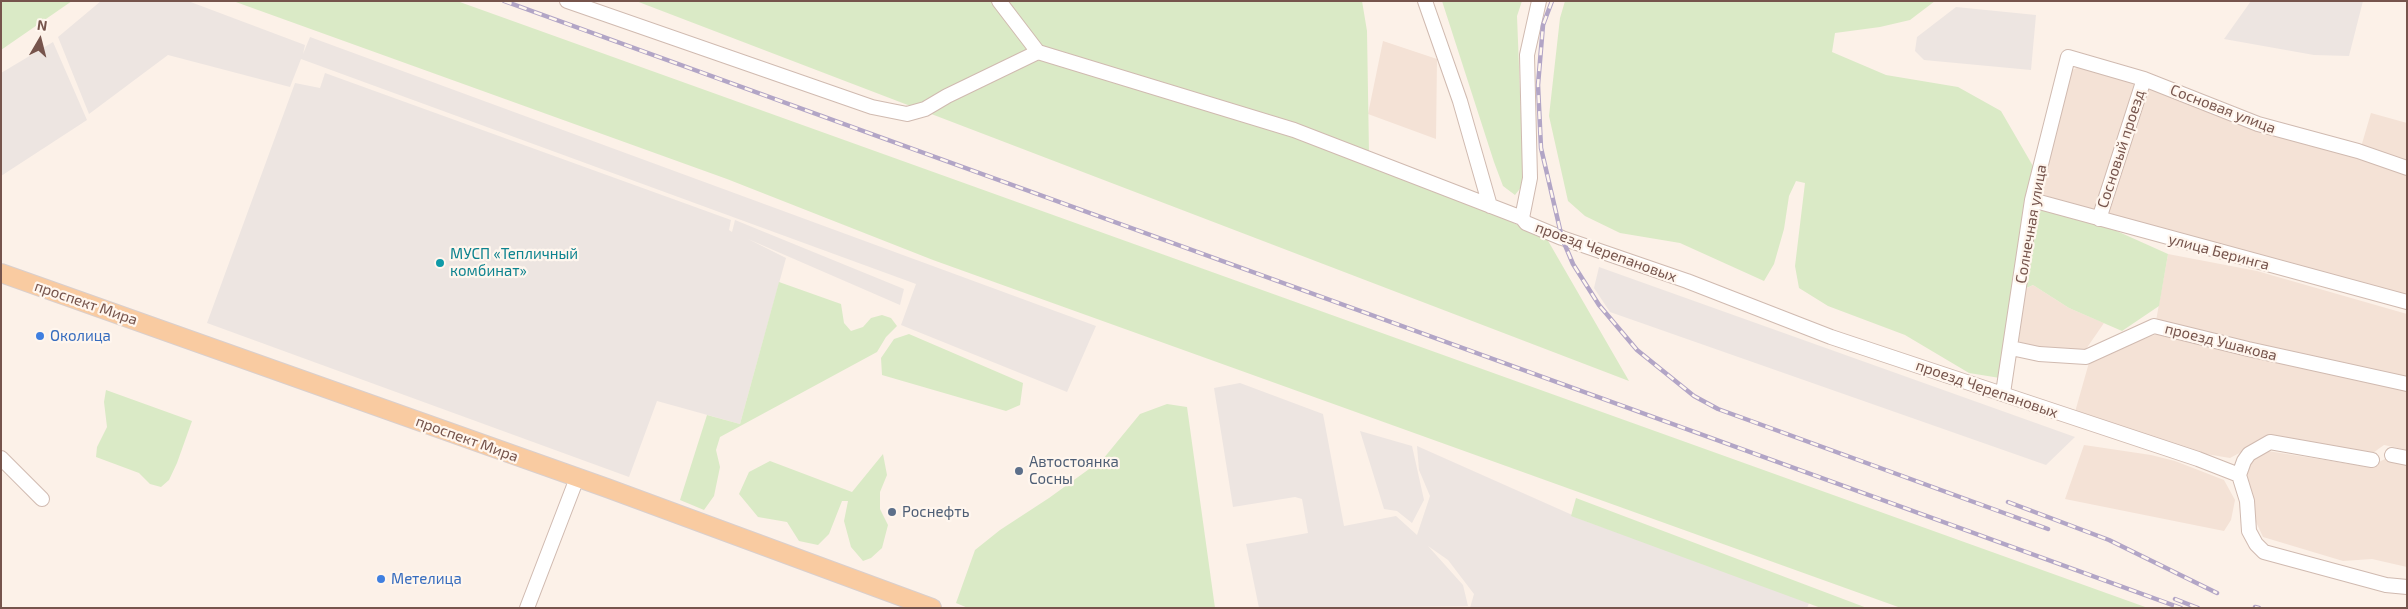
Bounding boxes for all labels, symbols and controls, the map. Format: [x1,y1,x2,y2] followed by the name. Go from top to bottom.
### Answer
[15,15,65,65] north arrow
[36,16,48,34] text: N
[2168,81,2278,137] street label: Сосновая улица
[2093,88,2149,210] street label: Сосновый проезд
[2012,163,2050,285] street label: Солнечная улица
[1533,218,1679,286] street label: проезд Черепановых
[2167,230,2271,274] street label: улица Беринга
[450,245,578,280] place label: МУСП «Тепличный комбинат»
[434,257,446,269] marker: МУСП «Тепличный комбинат»
[32,277,140,329] street label: проспект Мира
[2163,319,2279,365] street label: проезд Ушакова
[50,327,111,345] place label: Околица
[34,330,46,342] marker: Околица
[1914,356,2060,422] street label: проезд Черепановых
[413,412,521,466] street label: проспект Мира
[1029,453,1119,488] place label: Автостоянка Сосны
[1013,465,1025,477] marker: Автостоянка Сосны
[902,503,969,521] place label: Роснефть
[886,506,898,518] marker: Роснефть
[391,570,462,588] place label: Метелица
[375,573,387,585] marker: Метелица

